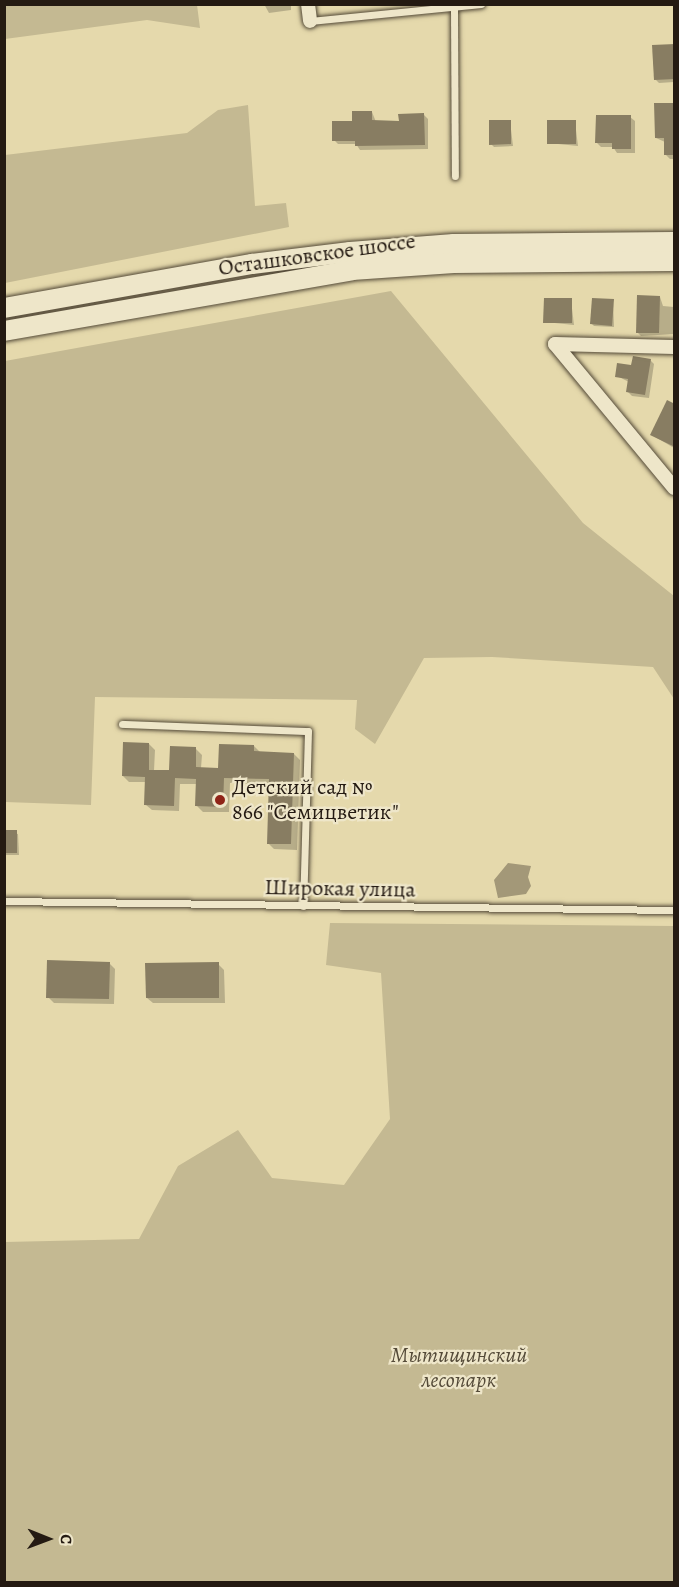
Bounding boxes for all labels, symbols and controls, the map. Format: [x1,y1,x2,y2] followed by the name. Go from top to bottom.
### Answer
[217,228,417,282] street label: Осташковское шоссе
[232,774,399,825] place label: Детский сад № 866 "Семицветик"
[213,793,227,807] marker: Детский сад № 866 "Семицветик"
[264,874,416,904] street label: Широкая улица
[391,1342,527,1394] park label: Мытищинский лесопарк
[18,1509,78,1569] north arrow
[55,1534,77,1544] text: С

